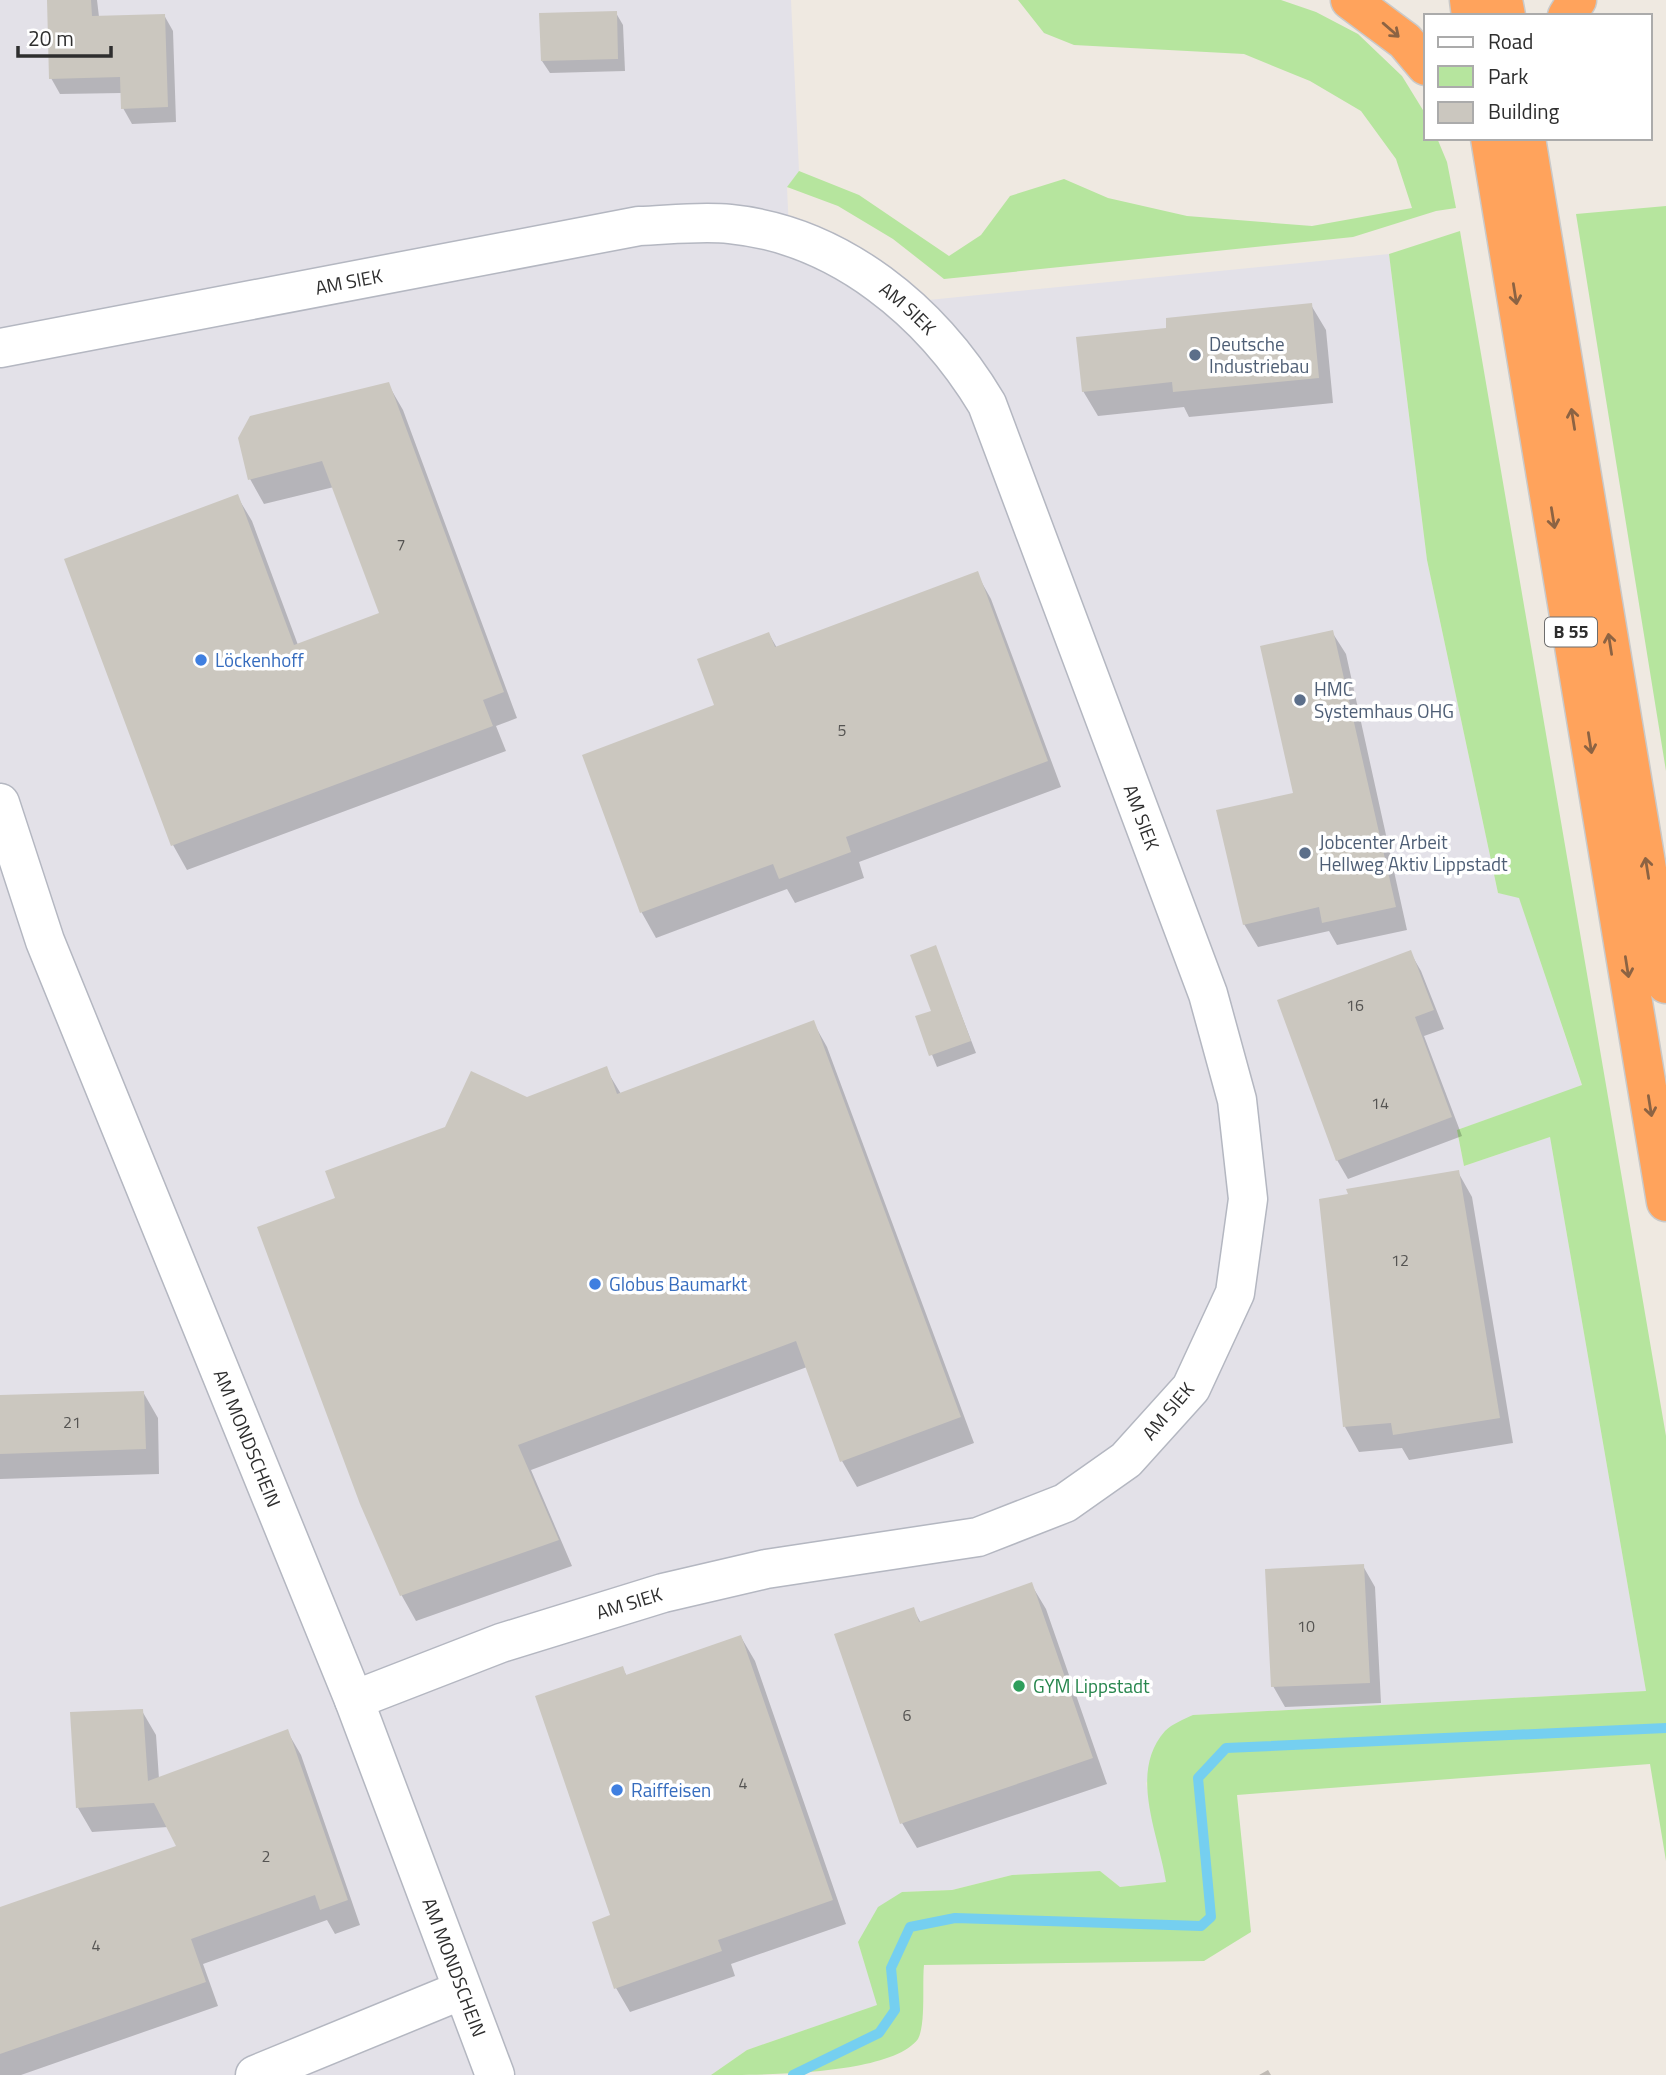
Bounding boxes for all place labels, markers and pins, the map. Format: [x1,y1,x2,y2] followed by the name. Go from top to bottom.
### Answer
[1209,329,1309,380] place label: Deutsche Industriebau
[1187,347,1203,363] marker: Deutsche Industriebau
[215,645,304,674] place label: Löckenhoff
[193,652,209,668] marker: Löckenhoff
[1314,674,1454,725] place label: HMC Systemhaus OHG
[1292,692,1308,708] marker: HMC Systemhaus OHG
[1319,827,1508,878] place label: Jobcenter Arbeit Hellweg Aktiv Lippstadt
[1297,845,1313,861] marker: Jobcenter Arbeit Hellweg Aktiv Lippstadt
[609,1269,748,1298] place label: Globus Baumarkt
[587,1276,603,1292] marker: Globus Baumarkt
[1033,1671,1150,1700] place label: GYM Lippstadt
[1011,1678,1027,1694] marker: GYM Lippstadt
[631,1775,711,1804] place label: Raiffeisen
[609,1782,625,1798] marker: Raiffeisen

